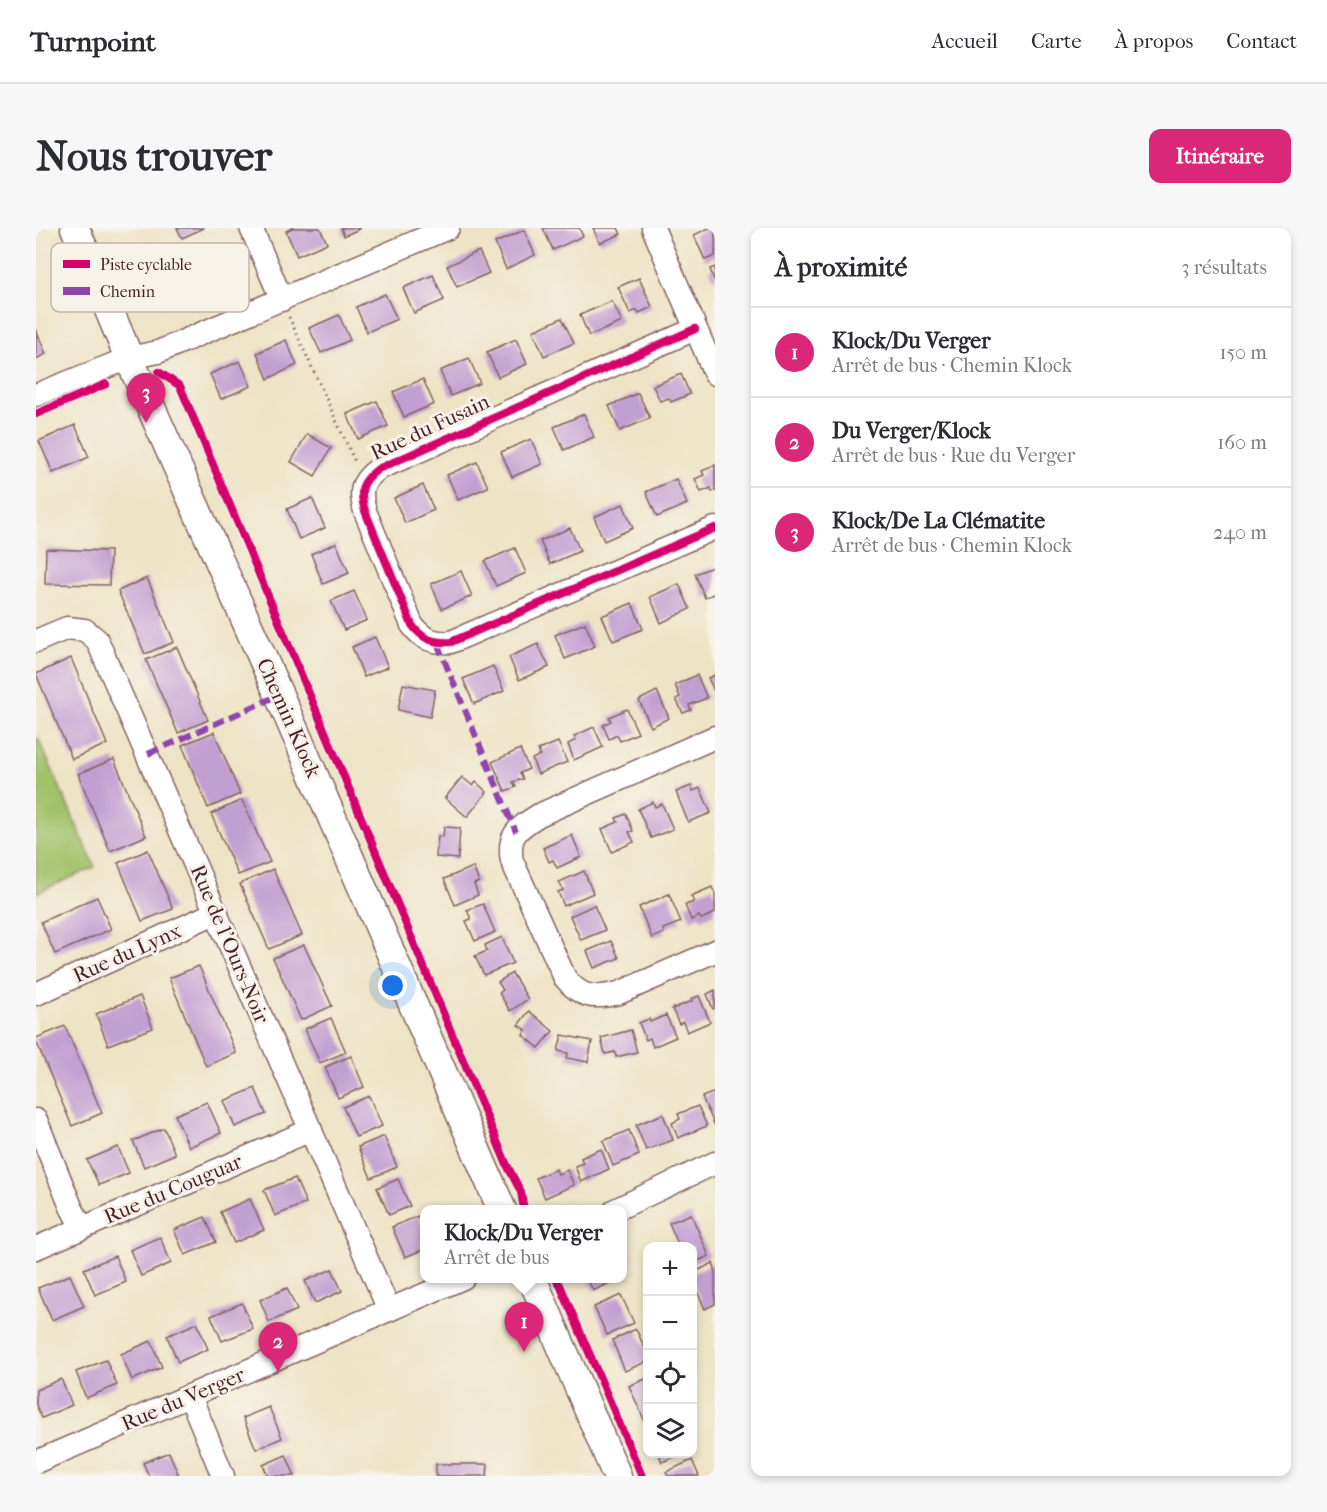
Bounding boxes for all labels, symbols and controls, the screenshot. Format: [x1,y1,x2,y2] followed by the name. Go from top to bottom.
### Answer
[30,25,156,58] text: Turnpoint
[932,29,998,53] text: Accueil
[1031,29,1082,53] text: Carte
[1115,29,1193,53] text: À propos
[1226,29,1297,53] text: Contact
[1149,129,1291,183] button: Itinéraire
[36,132,272,181] text: Nous trouver
[51,243,249,312] legend
[775,252,907,283] text: À proximité
[100,255,192,274] text: Piste cyclable
[1181,256,1267,279] text: 3 résultats
[100,282,156,301] text: Chemin
[832,328,991,354] text: Klock/Du Verger
[791,341,798,364] text: 1
[1219,341,1267,364] text: 150 m
[832,354,1072,377] text: Arrêt de bus · Chemin Klock
[126,374,166,423] pin: 3
[367,389,493,465] street label: Rue du Fusain
[832,418,991,444] text: Du Verger/Klock
[789,431,800,454] text: 2
[1217,431,1267,454] text: 160 m
[832,444,1075,467] text: Arrêt de bus · Rue du Verger
[832,508,1045,534] text: Klock/De La Clématite
[790,521,799,544] text: 3
[1213,521,1267,544] text: 240 m
[832,534,1072,557] text: Arrêt de bus · Chemin Klock
[252,655,326,782] street label: Chemin Klock
[186,861,274,1027] street label: Rue de l'Ours-Noir
[69,918,185,988] street label: Rue du Lynx
[378,971,407,1000] your location
[100,1149,246,1229] street label: Rue du Couguar
[420,1205,627,1283] popup
[444,1220,603,1246] text: Klock/Du Verger
[643,1242,697,1458] map controls
[643,1242,697,1296] button: +
[444,1246,549,1269] text: Arrêt de bus
[643,1296,697,1350] button: −
[504,1302,544,1352] pin: 1
[258,1322,298,1372] pin: 2
[643,1350,697,1404] button: locate
[118,1362,248,1436] street label: Rue du Verger
[643,1404,697,1458] button: layers

